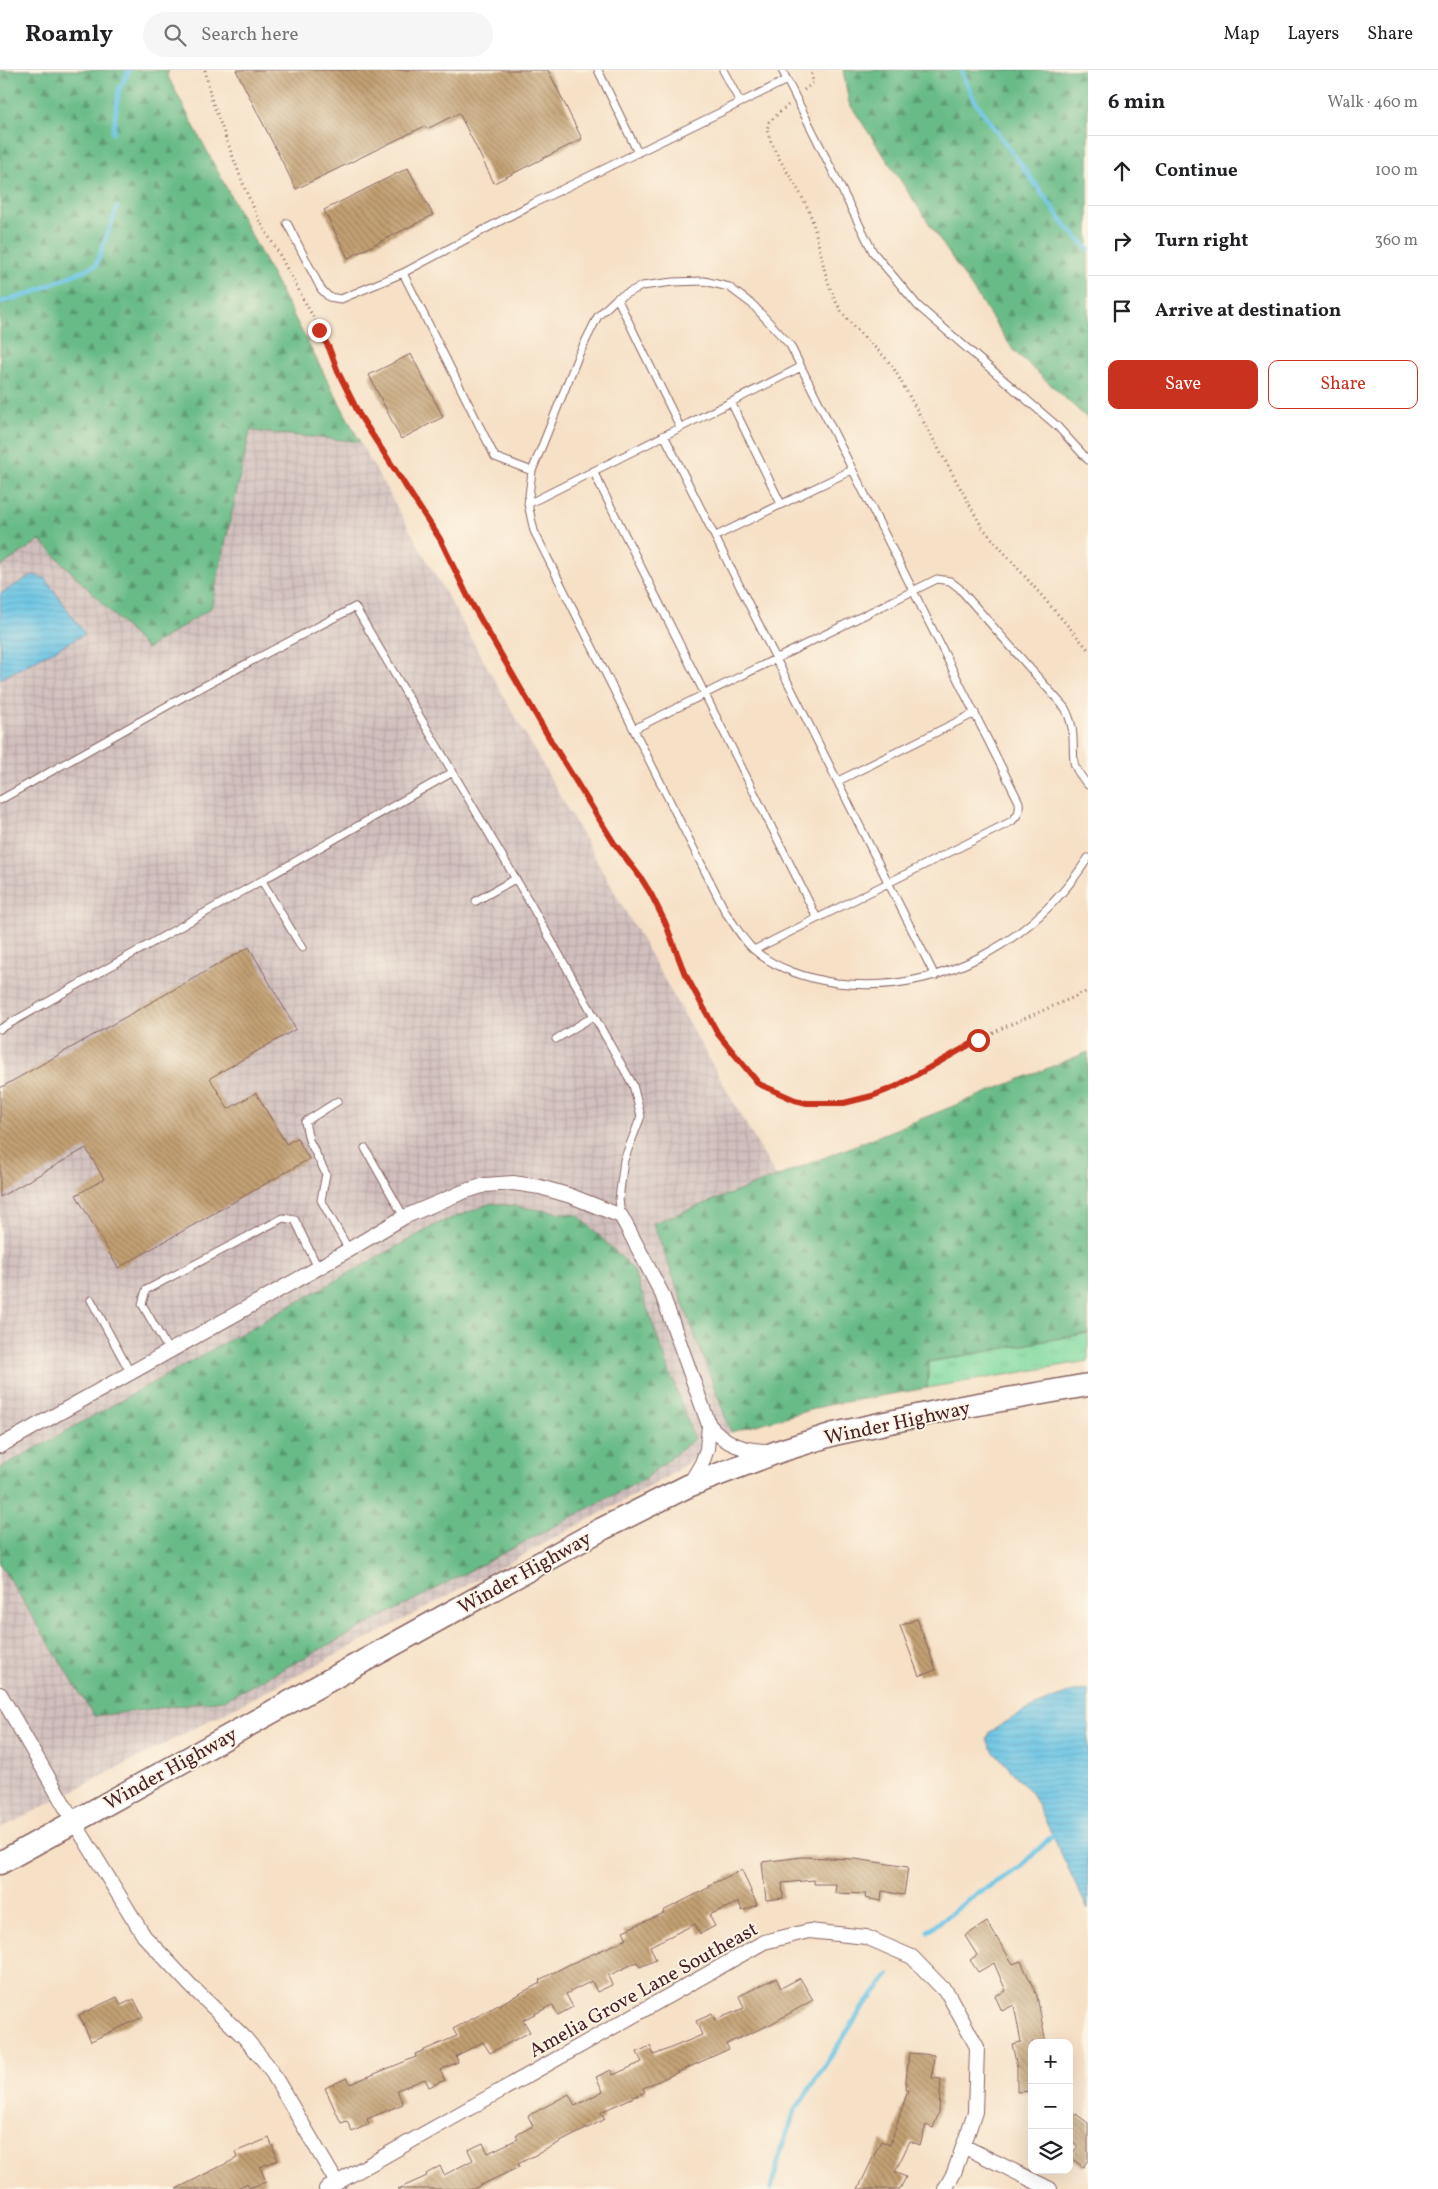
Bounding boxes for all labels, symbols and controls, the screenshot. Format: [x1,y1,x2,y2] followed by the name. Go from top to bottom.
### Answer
[143,12,493,57] search box
[25,18,113,52] text: Roamly
[161,21,189,49] icon: search
[201,22,298,48] text: Search here
[1223,22,1259,47] text: Map
[1287,22,1339,47] text: Layers
[1367,22,1413,47] text: Share
[1108,88,1165,117] text: 6 min
[1328,92,1418,114] text: Walk · 460 m
[1108,157,1136,185] icon: ahead
[1155,158,1238,184] text: Continue
[1375,160,1418,182] text: 100 m
[1108,227,1136,255] icon: right
[1155,228,1248,254] text: Turn right
[1375,230,1418,252] text: 360 m
[1108,297,1136,325] icon: arrive
[1155,298,1341,324] text: Arrive at destination
[308,319,331,342] route end
[1108,360,1258,409] button: Save
[1268,360,1418,409] button: Share
[967,1029,990,1052] route start
[822,1395,973,1453] street label: Winder Highway
[453,1525,597,1622] street label: Winder Highway
[99,1721,243,1818] street label: Winder Highway
[524,1916,764,2066] street label: Amelia Grove Lane Southeast
[1028,2039,1073,2174] map controls
[1028,2039,1073,2084] button: +
[1028,2084,1073,2129] button: −
[1028,2129,1073,2174] button: layers

